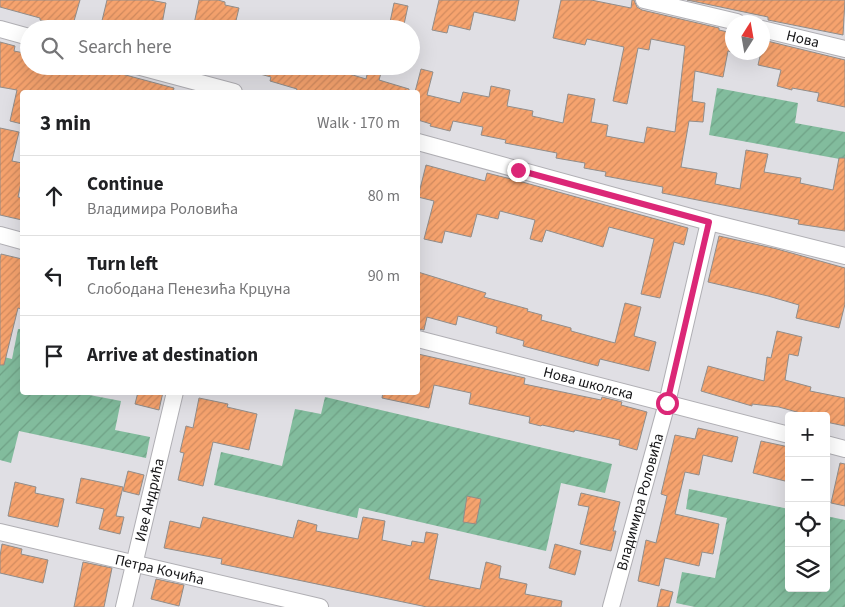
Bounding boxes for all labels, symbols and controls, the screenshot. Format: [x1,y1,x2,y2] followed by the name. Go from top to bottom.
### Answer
[725,15,770,60] north arrow
[20,20,420,75] search box
[784,25,821,53] street label: Нова
[38,34,66,62] icon: search
[78,34,172,61] text: Search here
[40,108,91,138] text: 3 min
[317,112,400,134] text: Walk · 170 m
[507,159,530,182] route end
[87,171,164,198] text: Continue
[40,182,68,210] icon: ahead
[368,185,400,207] text: 80 m
[87,198,238,220] text: Владимира Роловића
[87,251,158,278] text: Turn left
[40,262,68,290] icon: left
[368,265,400,287] text: 90 m
[87,278,291,300] text: Слободана Пенезића Крцуна
[40,342,68,370] icon: arrive
[87,342,258,369] text: Arrive at destination
[541,362,636,405] street label: Нова школска
[656,392,679,415] route start
[785,412,830,592] map controls
[785,412,830,457] button: +
[611,431,669,573] street label: Владимира Роловића
[130,456,170,544] street label: Иве Андрића
[785,457,830,502] button: −
[785,502,830,547] button: locate
[785,547,830,592] button: layers
[113,549,206,591] street label: Петра Кочића

